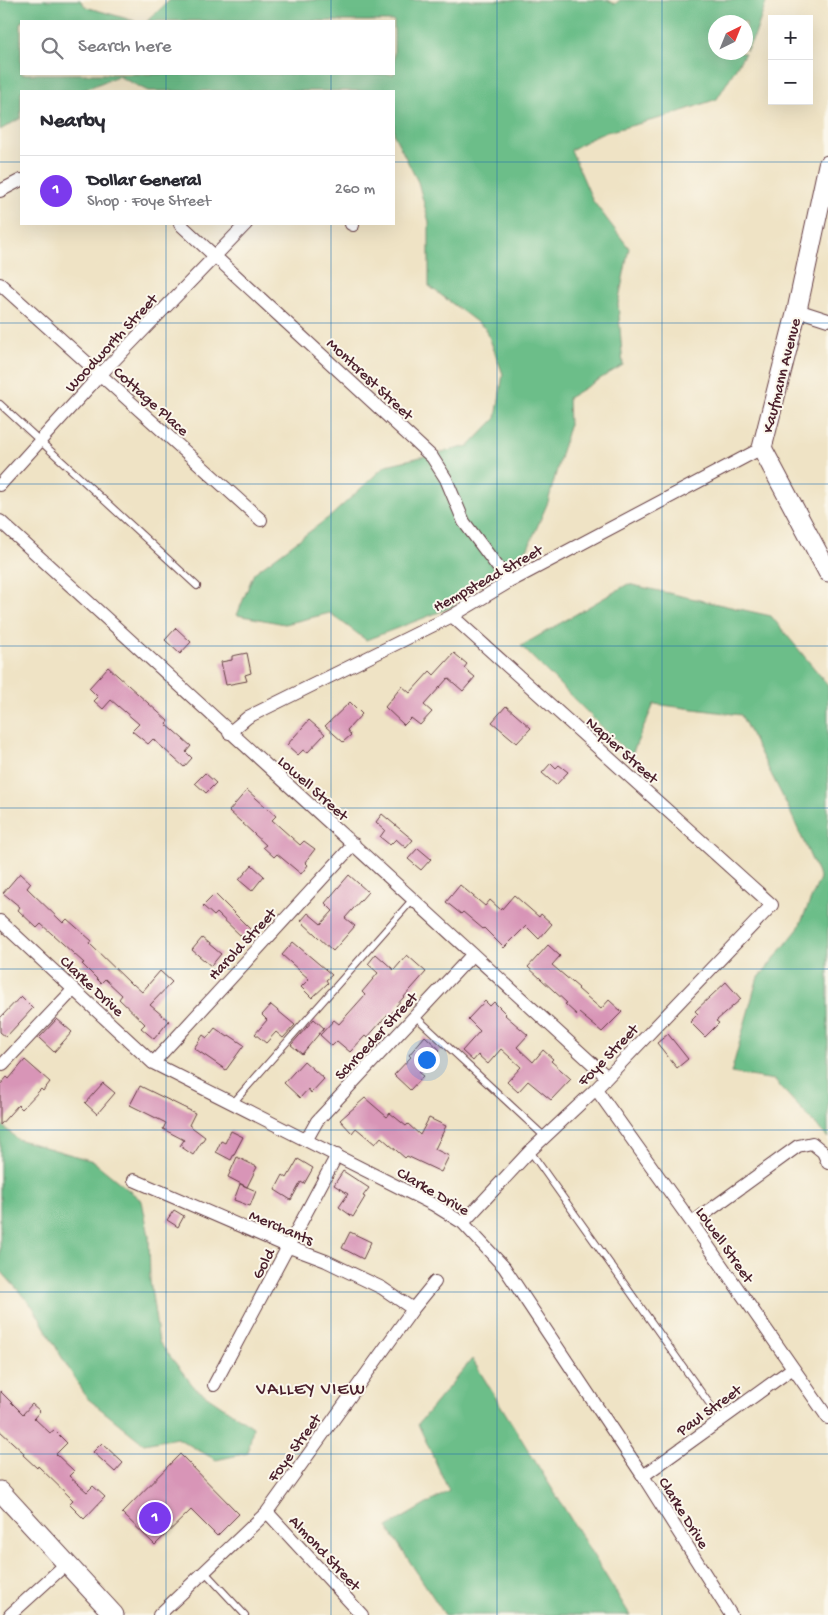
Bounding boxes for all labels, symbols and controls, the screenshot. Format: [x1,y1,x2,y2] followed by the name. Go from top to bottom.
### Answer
[708,15,753,60] north arrow
[768,15,813,105] map controls
[768,15,813,60] button: +
[20,20,395,75] search box
[38,34,66,62] icon: search
[78,36,172,59] text: Search here
[768,60,813,105] button: −
[40,110,105,135] text: Nearby
[87,170,201,193] text: Dollar General
[53,181,59,200] text: 1
[335,181,375,200] text: 260 m
[87,193,211,212] text: Shop · Foye Street
[62,290,164,398] street label: Woodworth Street
[760,316,807,435] street label: Kaufmann Avenue
[321,335,417,427] street label: Montcrest Street
[108,364,192,442] street label: Cottage Place
[431,541,548,618] street label: Hempstead Street
[580,714,662,790] street label: Napier Street
[272,753,352,827] street label: Lowell Street
[205,904,283,985] street label: Harold Street
[55,953,127,1023] street label: Clarke Drive
[332,988,424,1085] street label: Schroeder Street
[575,1020,645,1092] street label: Foye Street
[414,1047,440,1073] your location
[393,1165,473,1222] street label: Clarke Drive
[690,1204,757,1289] street label: Lowell Street
[246,1207,317,1252] street label: Merchants
[249,1245,282,1283] street label: Gold
[255,1380,366,1401] district label: VALLEY VIEW
[673,1381,747,1442] street label: Paul Street
[264,1410,328,1487] street label: Foye Street
[653,1475,712,1554] street label: Clarke Drive
[139,1499,171,1537] pin: 1
[284,1513,364,1597] street label: Almond Street

